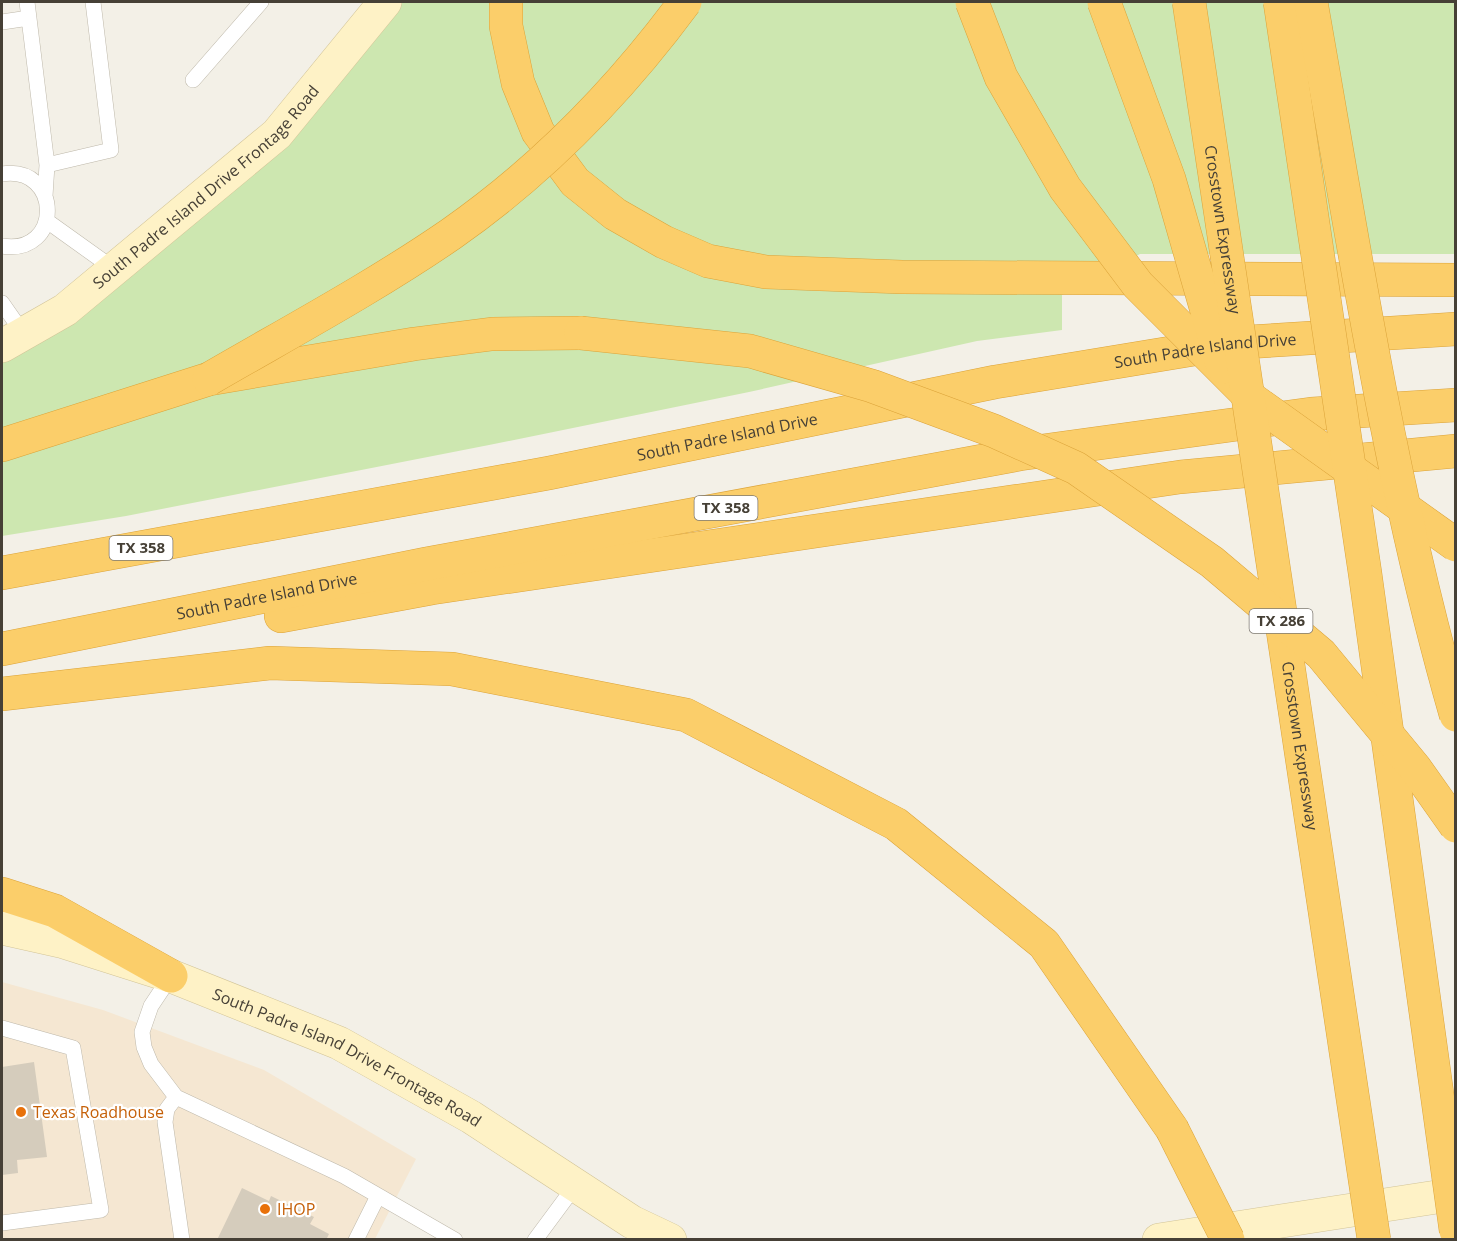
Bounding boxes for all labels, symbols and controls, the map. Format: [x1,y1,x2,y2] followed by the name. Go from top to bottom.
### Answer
[88,80,324,294] street label: South Padre Island Drive Frontage Road
[1200,144,1247,316] street label: Crosstown Expressway
[1112,328,1297,373] street label: South Padre Island Drive
[635,407,820,466] street label: South Padre Island Drive
[694,496,758,520] road number: TX 358
[110,536,172,560] road number: TX 358
[174,567,359,625] street label: South Padre Island Drive
[1250,609,1312,633] road number: TX 286
[1277,660,1324,833] street label: Crosstown Expressway
[209,983,486,1132] street label: South Padre Island Drive Frontage Road
[33,1101,164,1123] place label: Texas Roadhouse
[14,1105,28,1119] marker: Texas Roadhouse
[277,1198,315,1220] place label: IHOP
[258,1202,272,1216] marker: IHOP

